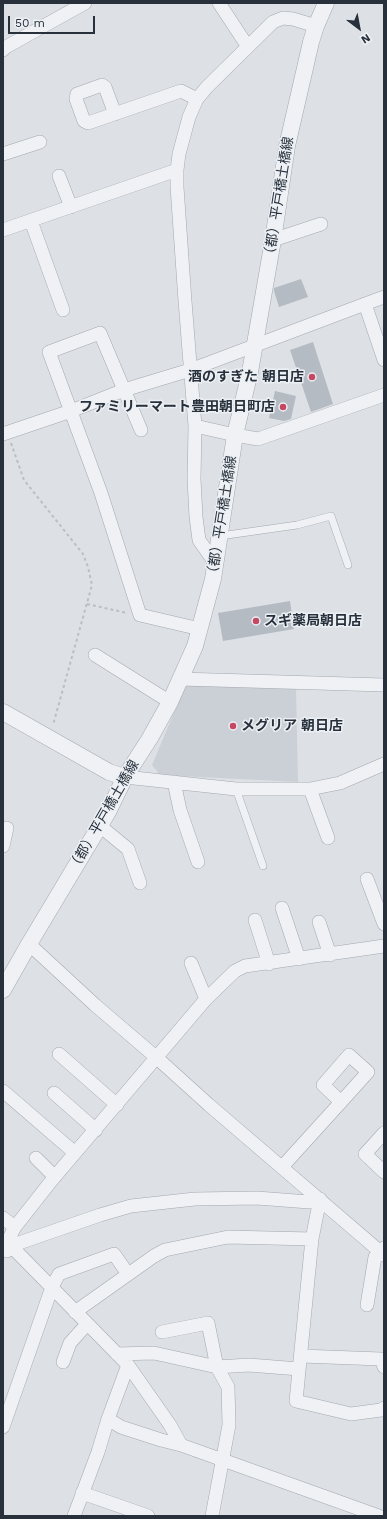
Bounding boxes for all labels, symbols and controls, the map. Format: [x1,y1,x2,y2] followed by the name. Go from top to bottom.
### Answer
[10,8,97,34] scale bar
[339,8,379,48] north arrow
[15,16,45,30] text: 50 m
[359,31,373,46] text: N
[261,135,297,263] street label: （都）平戸橋土橋線
[188,369,304,385] place label: 酒のすぎた 朝日店
[307,372,317,382] marker: 酒のすぎた 朝日店
[79,399,275,415] place label: ファミリーマート豊田朝日町店
[278,402,288,412] marker: ファミリーマート豊田朝日町店
[204,454,240,582] street label: （都）平戸橋土橋線
[264,613,362,629] place label: スギ薬局朝日店
[251,616,261,626] marker: スギ薬局朝日店
[241,718,343,734] place label: メグリア 朝日店
[228,721,238,731] marker: メグリア 朝日店
[65,757,143,875] street label: （都）平戸橋土橋線

